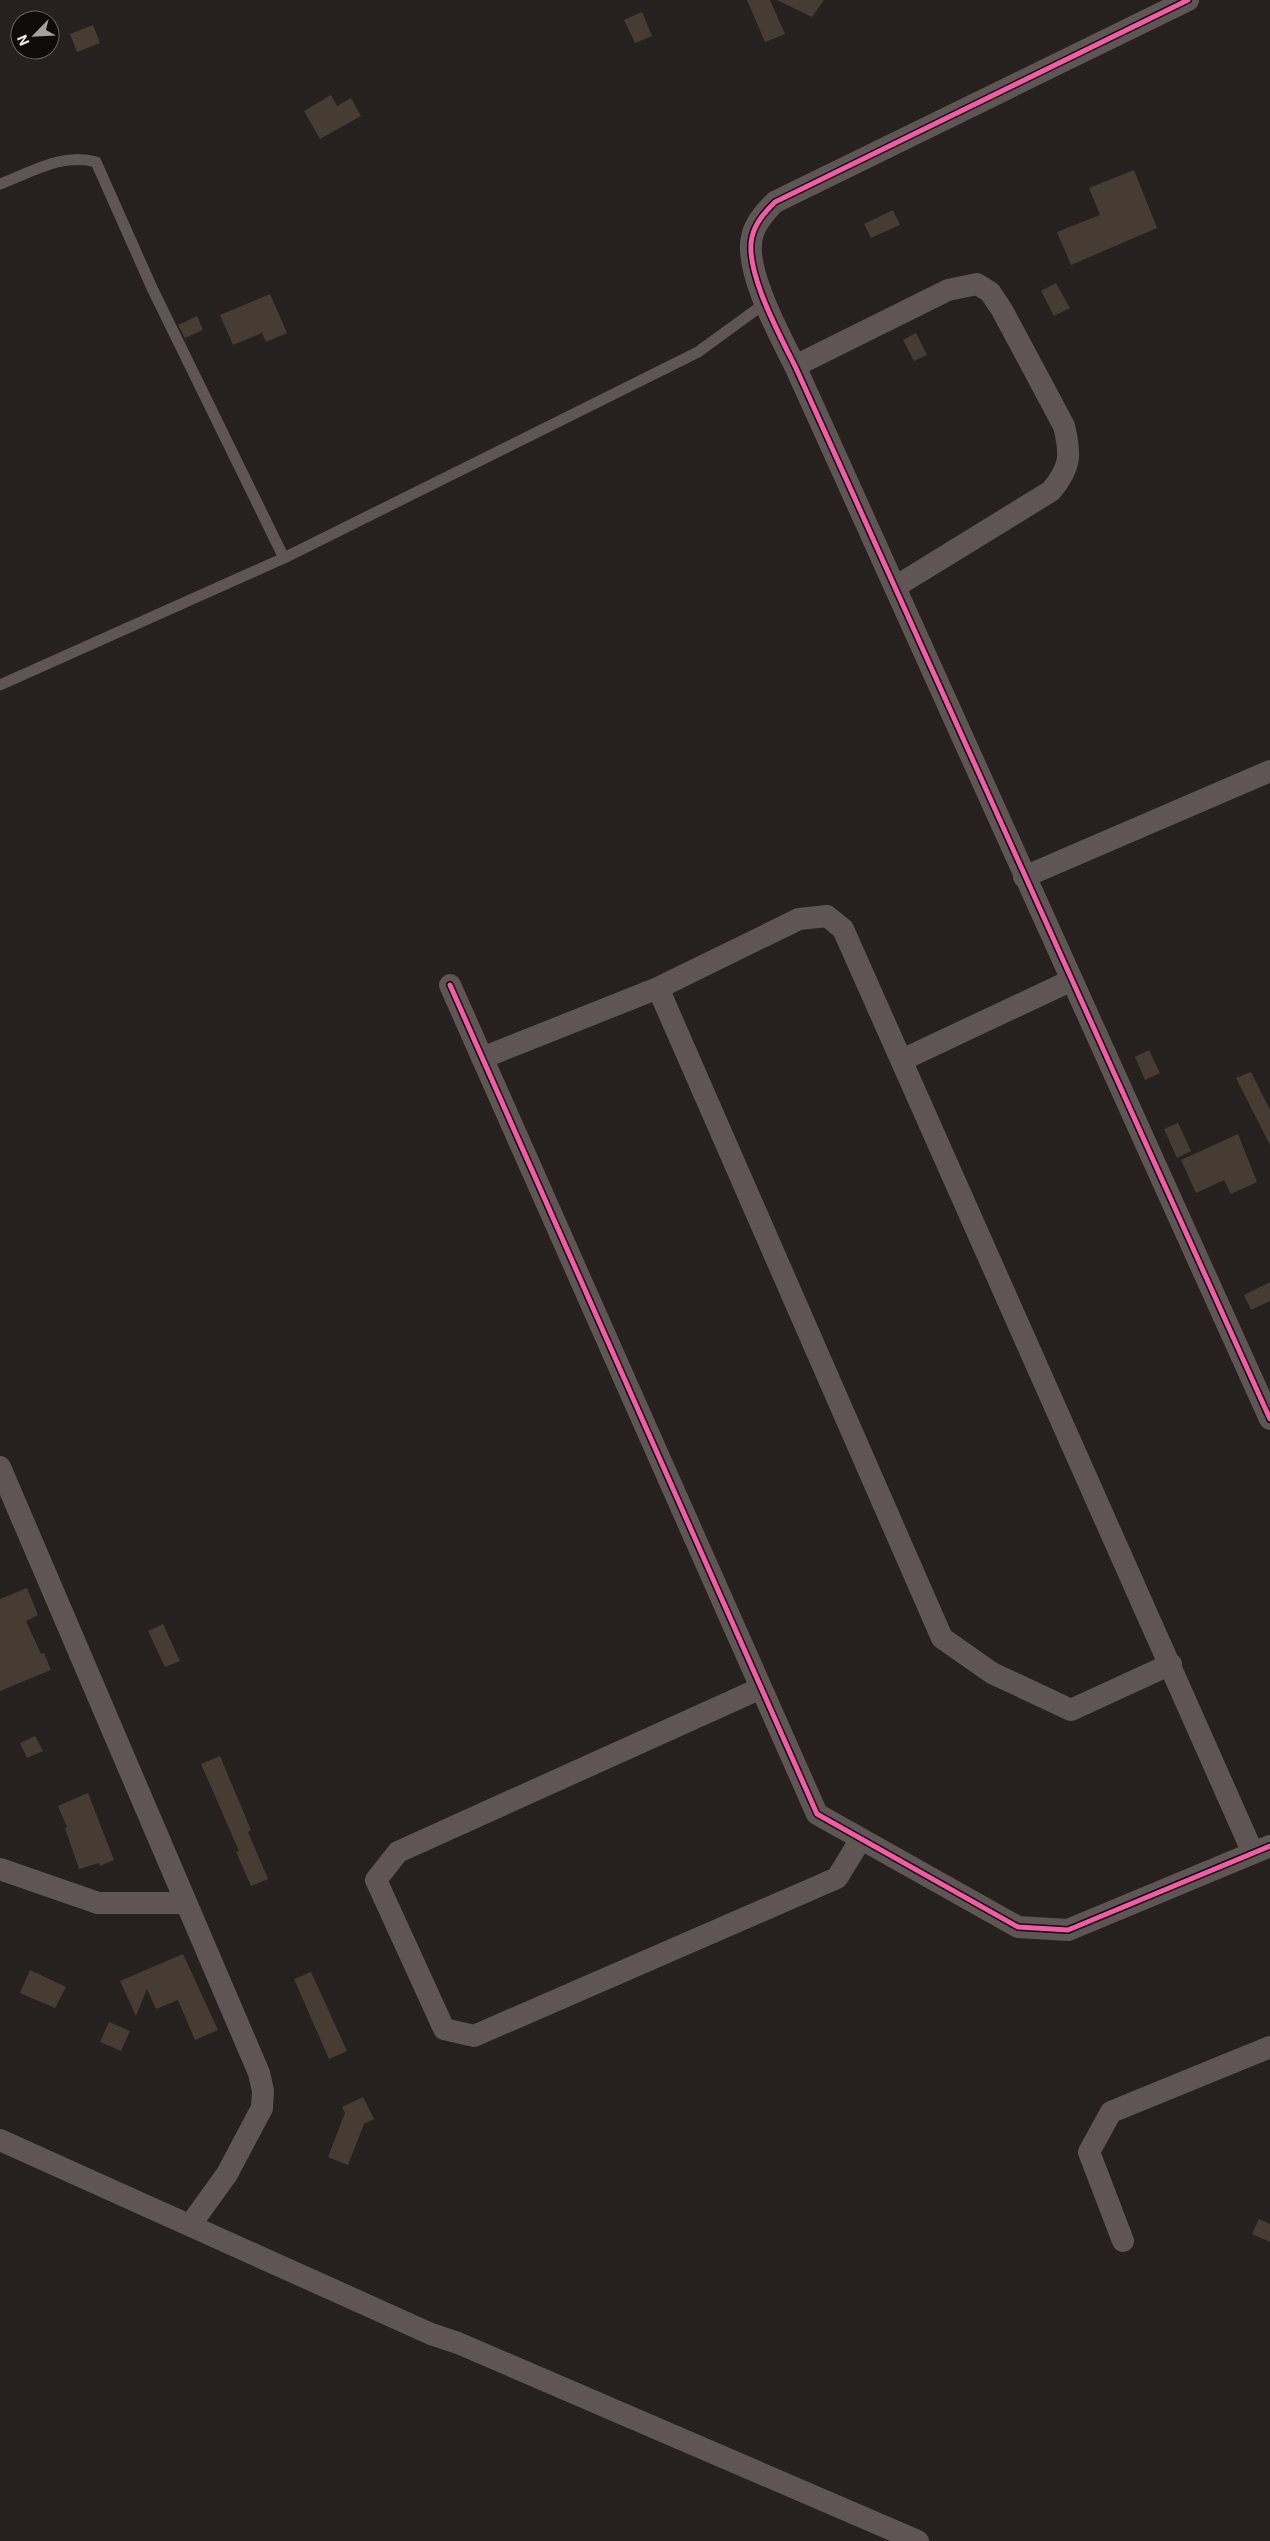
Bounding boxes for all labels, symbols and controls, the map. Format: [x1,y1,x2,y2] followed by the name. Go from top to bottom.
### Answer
[10,10,60,60] north arrow
[14,33,32,48] text: N

